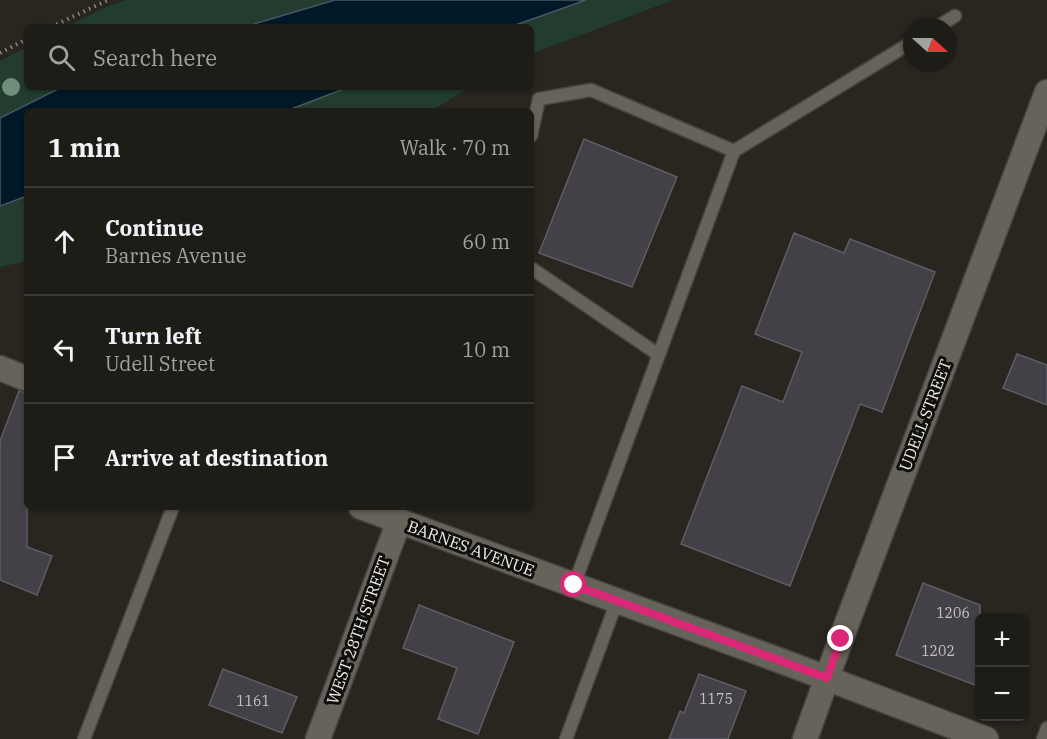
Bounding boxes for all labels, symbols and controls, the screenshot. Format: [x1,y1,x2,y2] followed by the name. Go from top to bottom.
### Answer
[903,18,957,72] north arrow
[24,24,534,90] search box
[45,41,78,74] icon: search
[93,43,217,72] text: Search here
[48,130,121,164] text: 1 min
[400,134,510,161] text: Walk · 70 m
[105,213,204,242] text: Continue
[48,225,81,258] icon: ahead
[462,228,510,255] text: 60 m
[105,242,246,269] text: Barnes Avenue
[105,321,201,350] text: Turn left
[48,333,81,366] icon: left
[462,336,510,363] text: 10 m
[105,350,215,377] text: Udell Street
[895,357,955,473] street label: UDELL STREET
[48,441,81,474] icon: arrive
[105,443,328,472] text: Arrive at destination
[405,516,537,580] street label: BARNES AVENUE
[322,553,394,707] street label: WEST 28TH STREET
[560,571,586,597] route start
[936,604,970,622] house number: 1206
[975,613,1029,721] map controls
[975,613,1029,667] button: +
[827,625,853,651] route end
[921,642,955,660] house number: 1202
[975,667,1029,721] button: −
[699,690,733,708] house number: 1175
[236,692,270,710] house number: 1161

